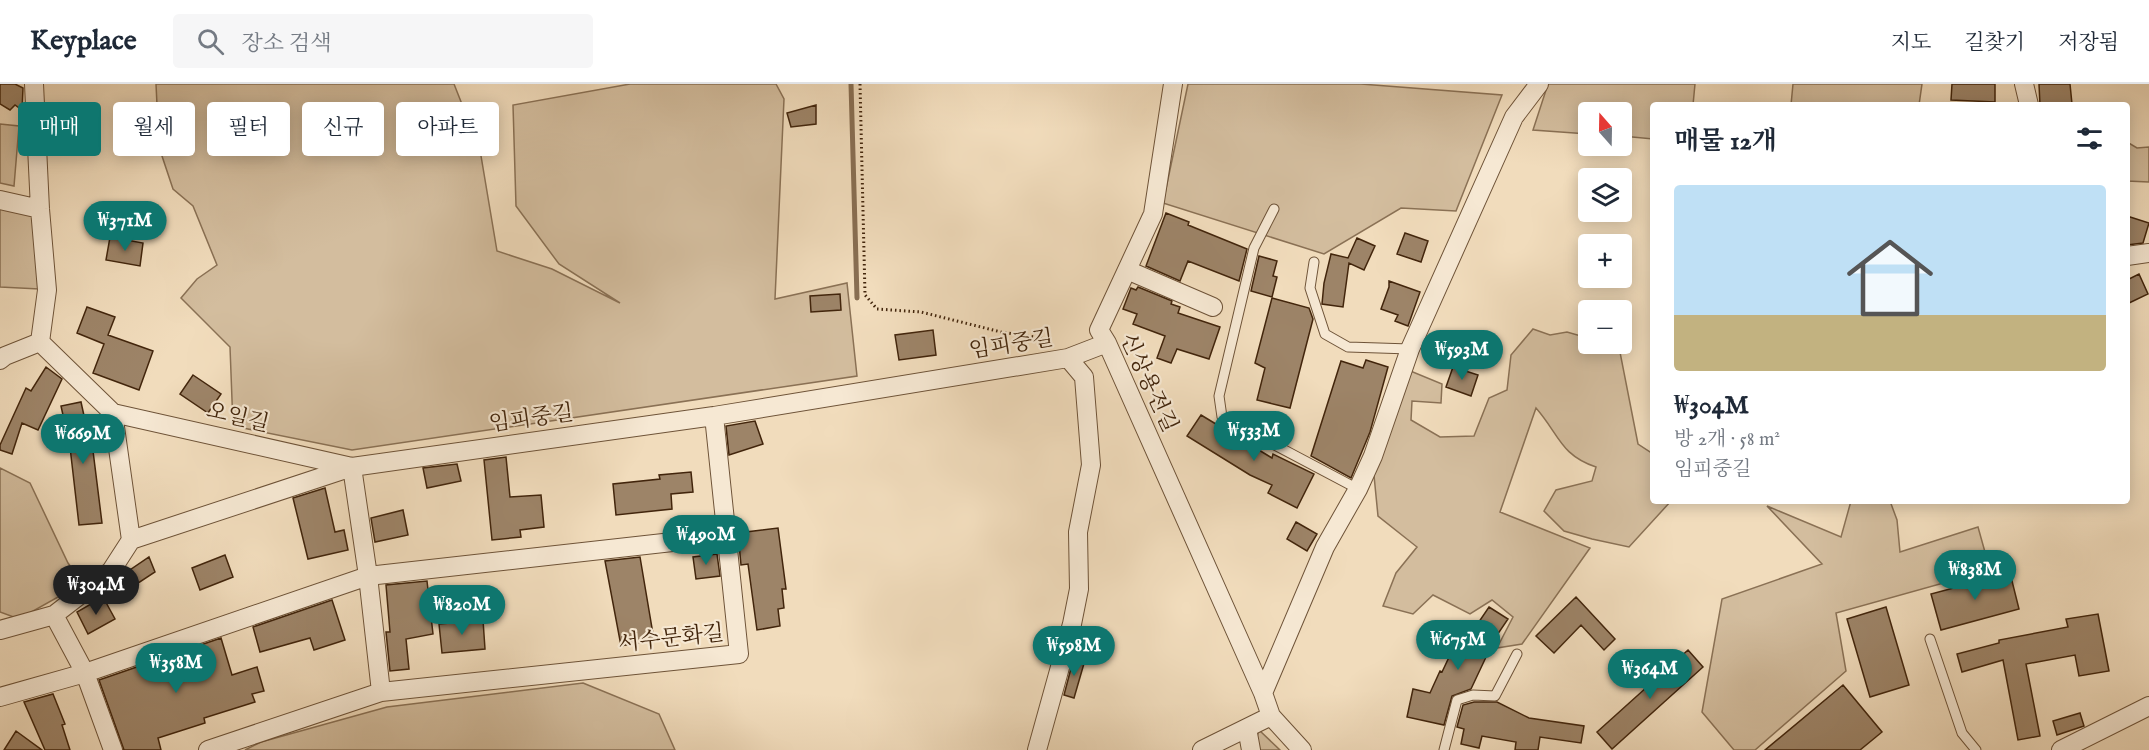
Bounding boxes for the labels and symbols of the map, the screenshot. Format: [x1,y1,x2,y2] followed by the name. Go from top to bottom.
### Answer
[1578,102,1632,156] north arrow
[83,201,167,252] pin: ₩371M
[967,324,1055,365] street label: 임피중길
[1113,329,1183,437] street label: 신상용전길
[1420,330,1504,381] pin: ₩593M
[203,397,272,439] street label: 오일길
[487,399,575,439] street label: 임피중길
[1212,411,1296,462] pin: ₩533M
[41,414,125,465] pin: ₩669M
[664,515,748,566] pin: ₩490M
[1933,550,2017,601] pin: ₩838M
[54,565,138,616] pin: ₩304M
[420,585,504,636] pin: ₩820M
[617,620,726,658] street label: 서수문화길
[1416,620,1500,671] pin: ₩675M
[1032,626,1116,677] pin: ₩598M
[134,643,218,694] pin: ₩358M
[1608,649,1692,700] pin: ₩364M

